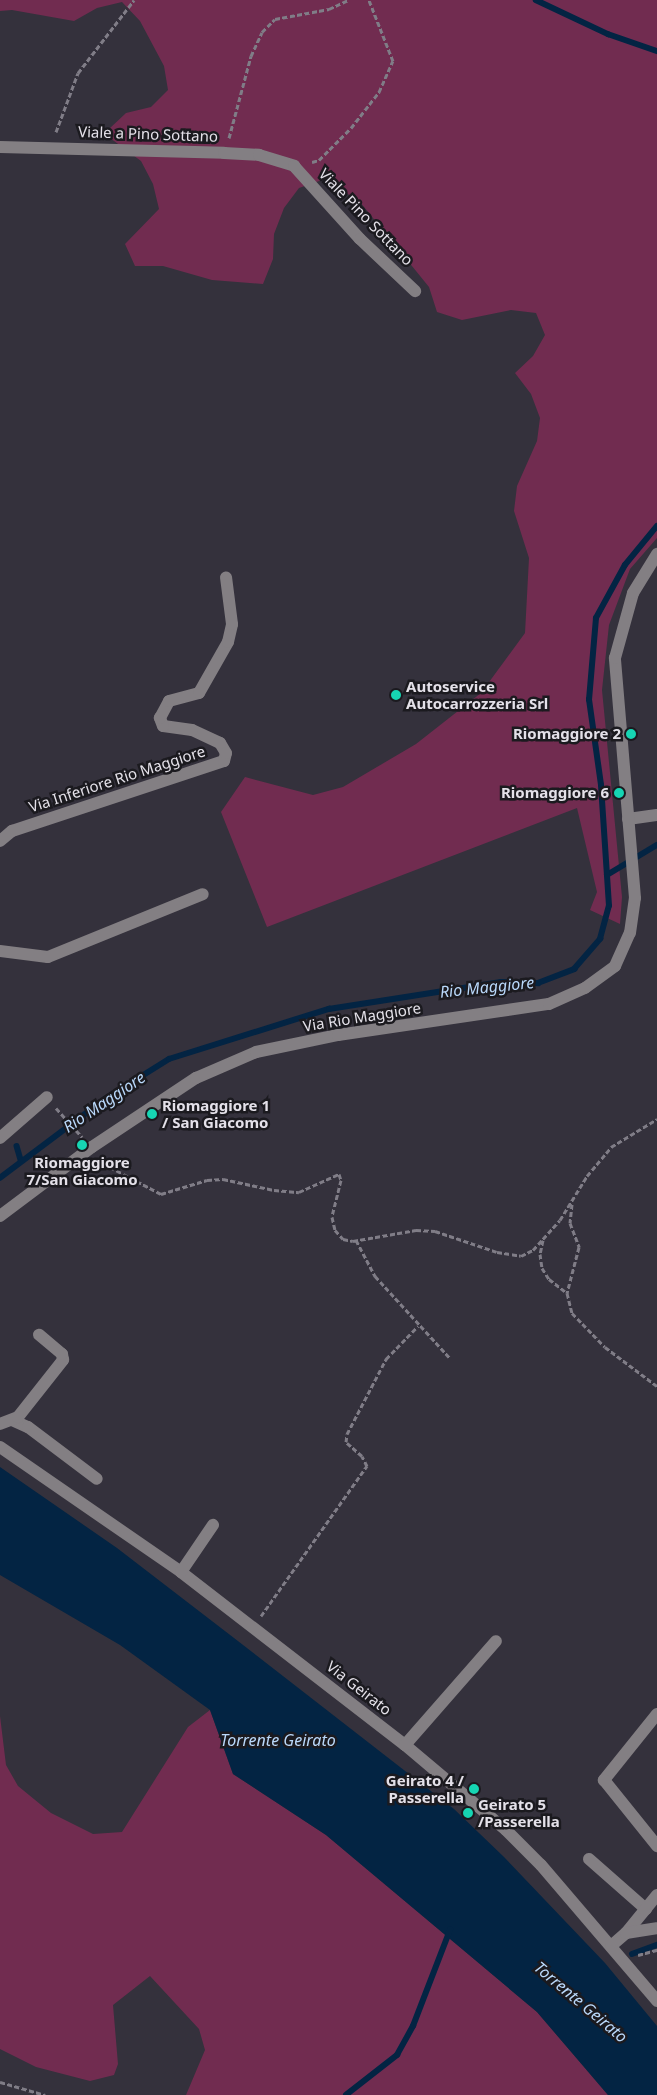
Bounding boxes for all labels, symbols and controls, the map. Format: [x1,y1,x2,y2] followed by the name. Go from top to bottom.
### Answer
[78,123,218,145] street label: Viale a Pino Sottano
[315,165,417,269] street label: Viale Pino Sottano
[406,677,548,712] place label: Autoservice Autocarrozzeria Srl
[390,689,402,701] marker: Autoservice Autocarrozzeria Srl
[513,725,621,743] place label: Riomaggiore 2
[625,728,637,740] marker: Riomaggiore 2
[26,742,208,816] street label: Via Inferiore Rio Maggiore
[501,784,609,802] place label: Riomaggiore 6
[613,787,625,799] marker: Riomaggiore 6
[439,973,535,1001] water label: Rio Maggiore
[302,999,422,1035] street label: Via Rio Maggiore
[59,1068,149,1136] water label: Rio Maggiore
[162,1096,270,1131] place label: Riomaggiore 1 / San Giacomo
[146,1108,158,1120] marker: Riomaggiore 1 / San Giacomo
[76,1139,88,1151] marker: Riomaggiore 7/San Giacomo
[26,1153,138,1188] place label: Riomaggiore 7/San Giacomo
[323,1657,395,1719] street label: Via Geirato
[220,1730,336,1750] water label: Torrente Geirato
[386,1771,464,1806] place label: Geirato 4 / Passerella
[468,1783,480,1795] marker: Geirato 4 / Passerella
[478,1795,560,1830] place label: Geirato 5 /Passerella
[462,1807,474,1819] marker: Geirato 5 /Passerella
[531,1958,631,2046] water label: Torrente Geirato

